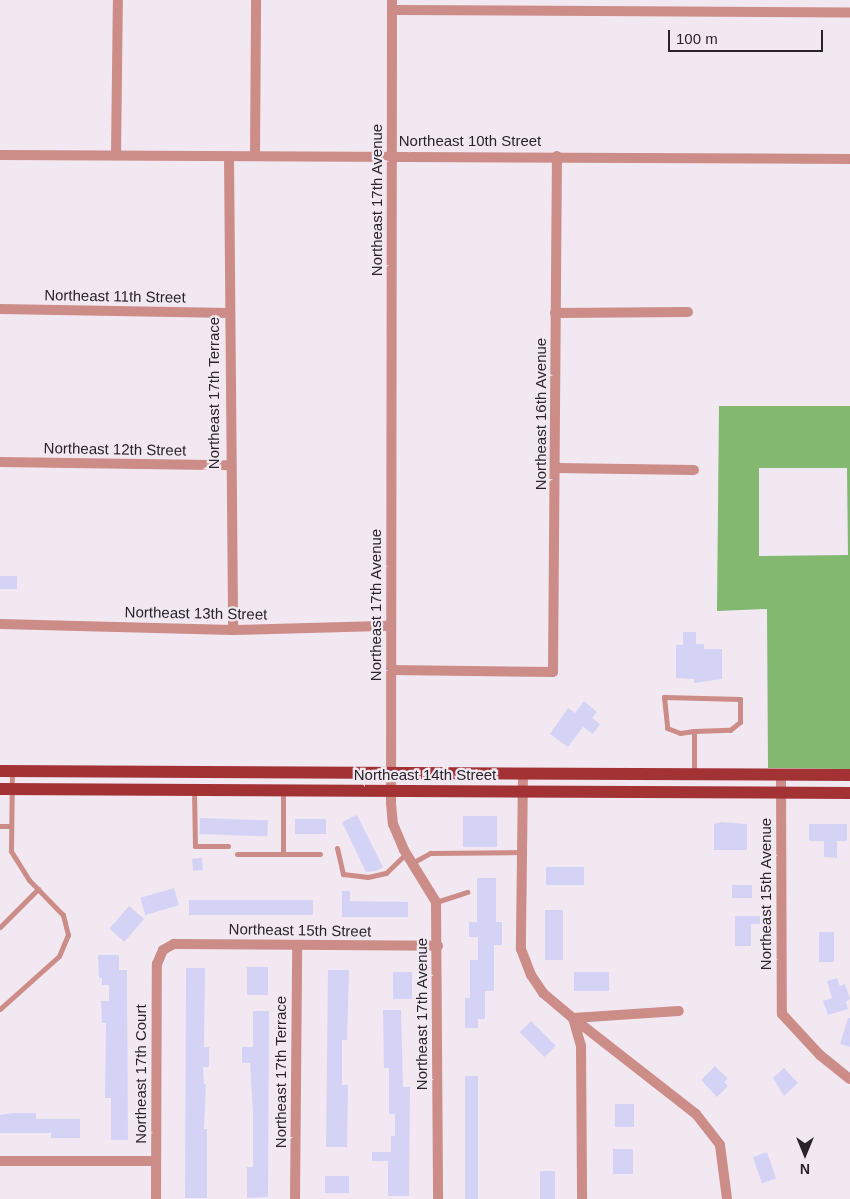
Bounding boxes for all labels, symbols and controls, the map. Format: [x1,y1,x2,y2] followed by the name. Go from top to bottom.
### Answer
[670,20,825,52] scale bar
[676,30,718,47] text: 100 m
[368,123,386,277] street label: Northeast 17th Avenue
[399,132,541,150] street label: Northeast 10th Street
[44,286,186,306] street label: Northeast 11th Street
[205,317,223,469] street label: Northeast 17th Terrace
[532,337,550,491] street label: Northeast 16th Avenue
[44,439,186,459] street label: Northeast 12th Street
[367,528,385,682] street label: Northeast 17th Avenue
[125,603,267,623] street label: Northeast 13th Street
[354,766,496,784] street label: Northeast 14th Street
[757,817,775,971] street label: Northeast 15th Avenue
[229,920,371,940] street label: Northeast 15th Street
[413,937,431,1091] street label: Northeast 17th Avenue
[272,996,290,1148] street label: Northeast 17th Terrace
[132,1004,150,1144] street label: Northeast 17th Court
[780,1129,830,1179] north arrow
[800,1161,810,1177] text: N

